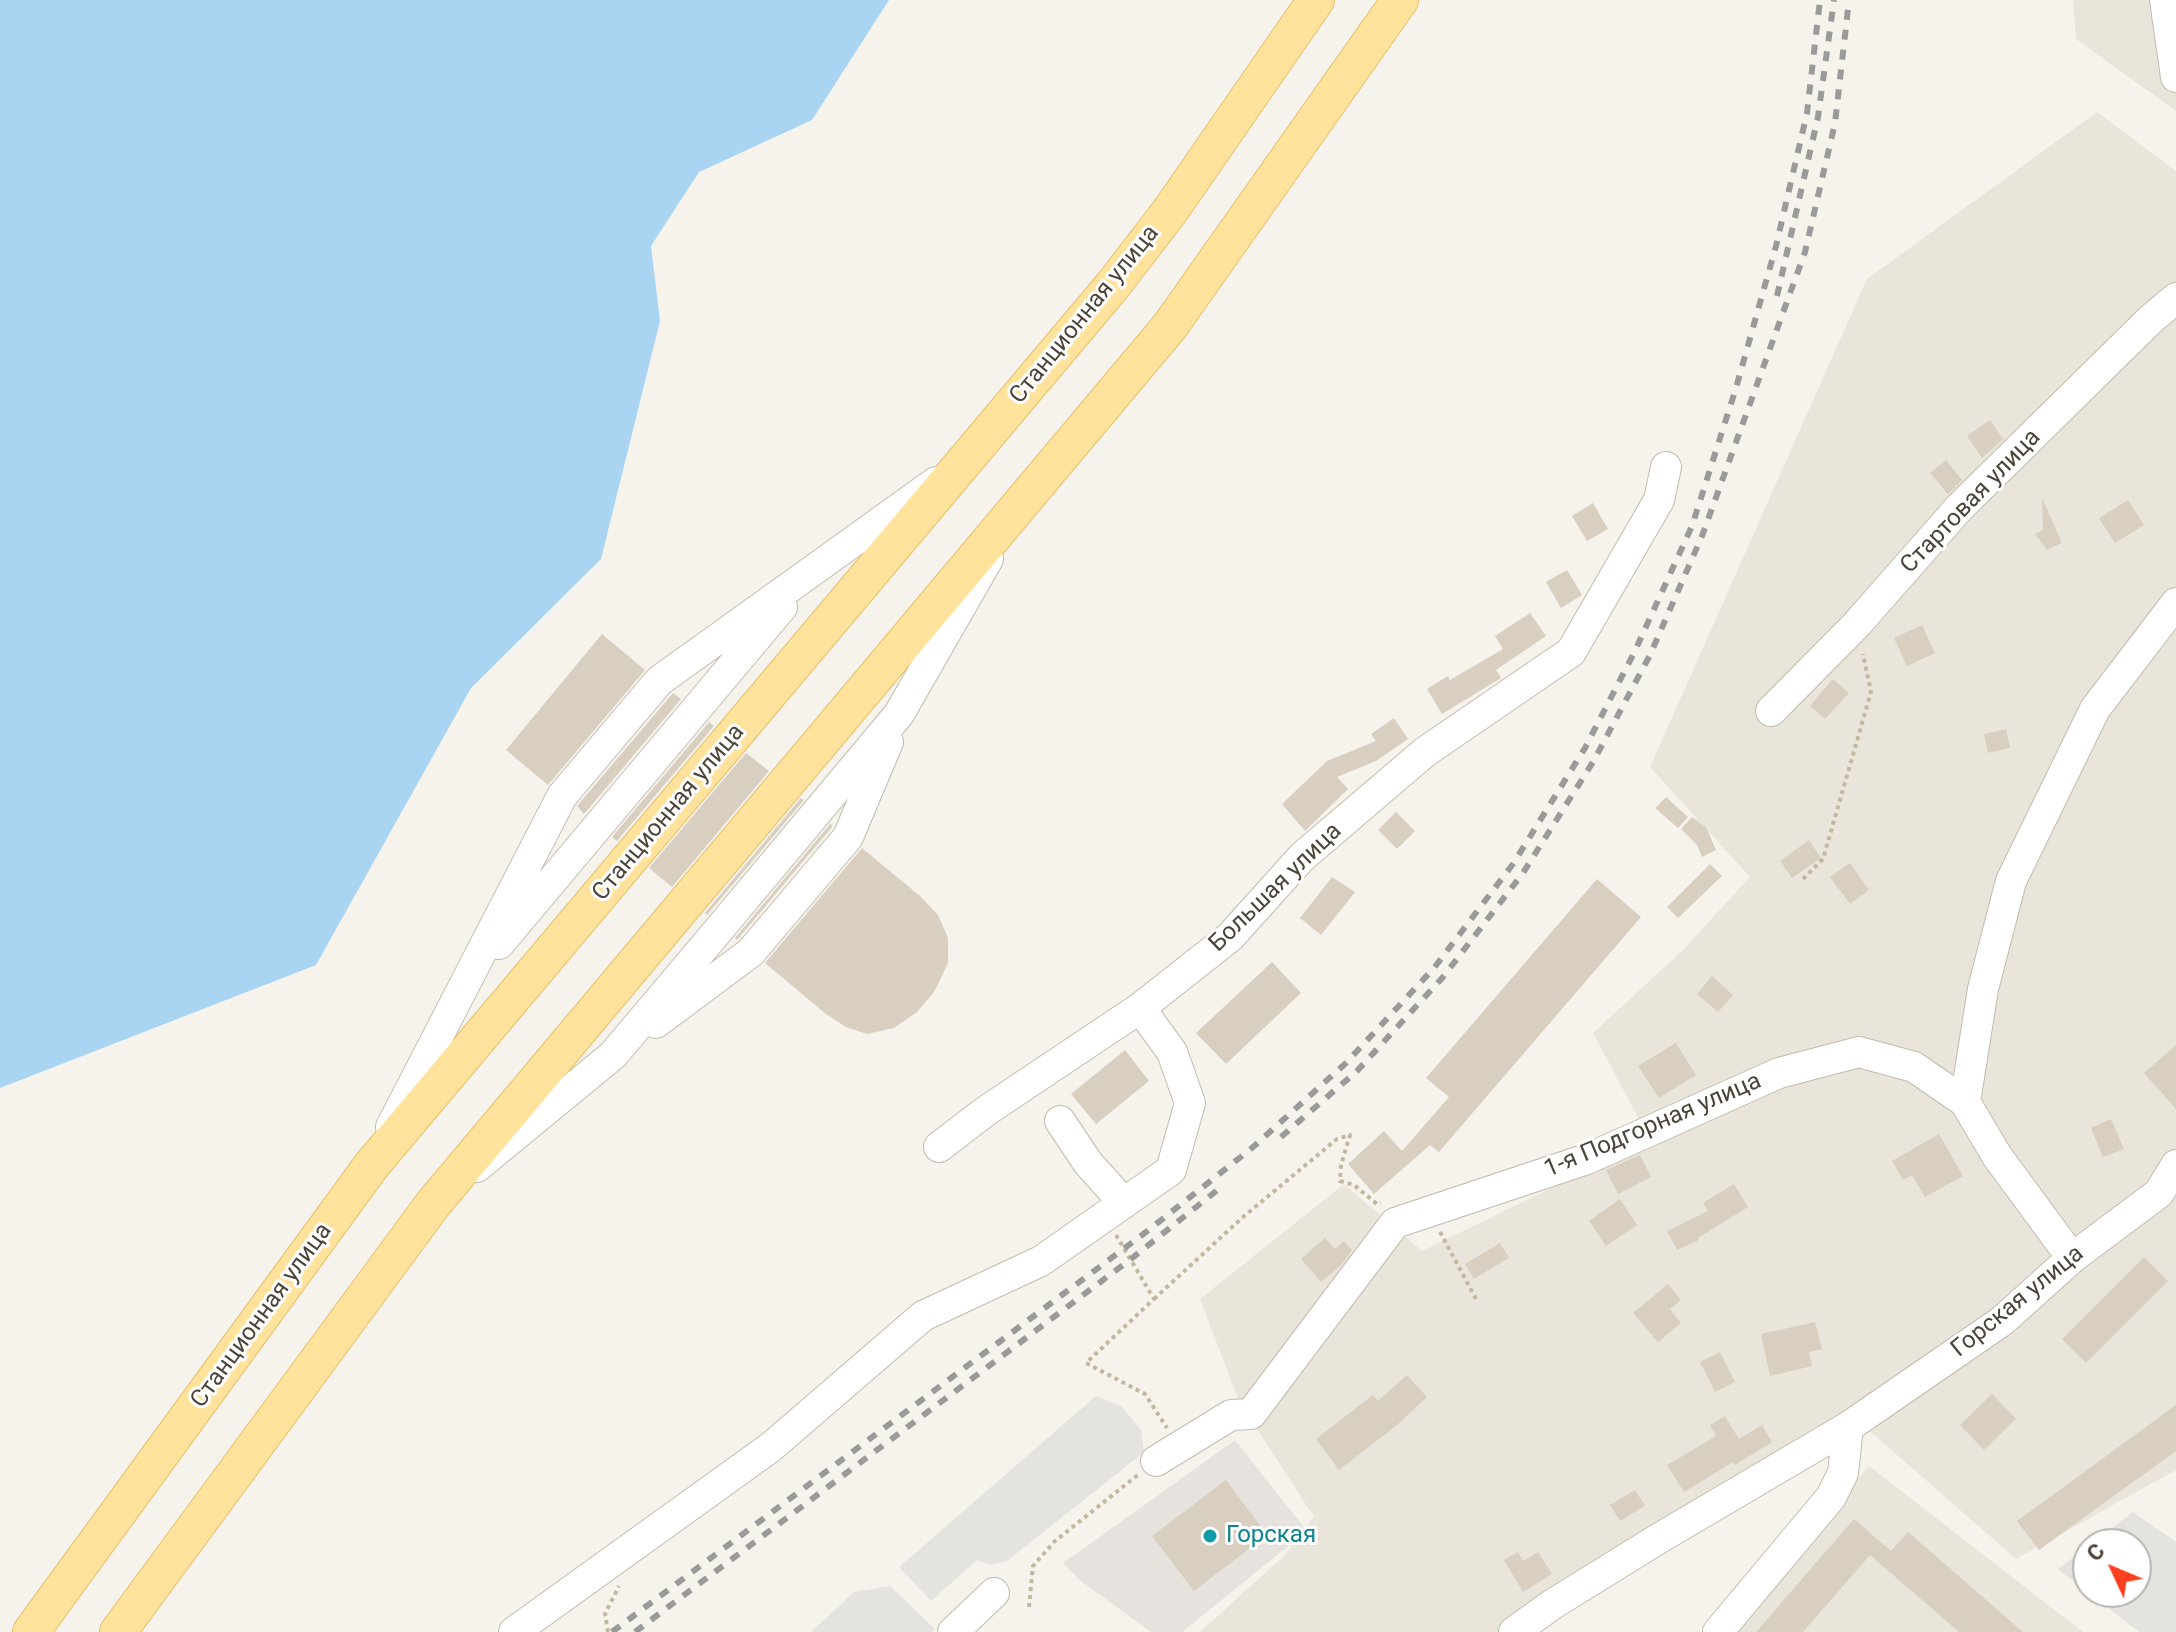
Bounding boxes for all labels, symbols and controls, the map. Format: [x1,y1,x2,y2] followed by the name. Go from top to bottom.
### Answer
[1004,220,1166,410] street label: Станционная улица
[1895,424,2047,580] street label: Стартовая улица
[587,719,751,907] street label: Станционная улица
[1204,818,1348,958] street label: Большая улица
[1540,1067,1766,1185] street label: 1-я Подгорная улица
[185,1218,339,1414] street label: Станционная улица
[1946,1240,2090,1364] street label: Горская улица
[1226,1522,1316,1550] place label: Горская
[1201,1527,1219,1545] marker: Горская
[2072,1528,2152,1608] north arrow
[2082,1539,2110,1566] text: С

